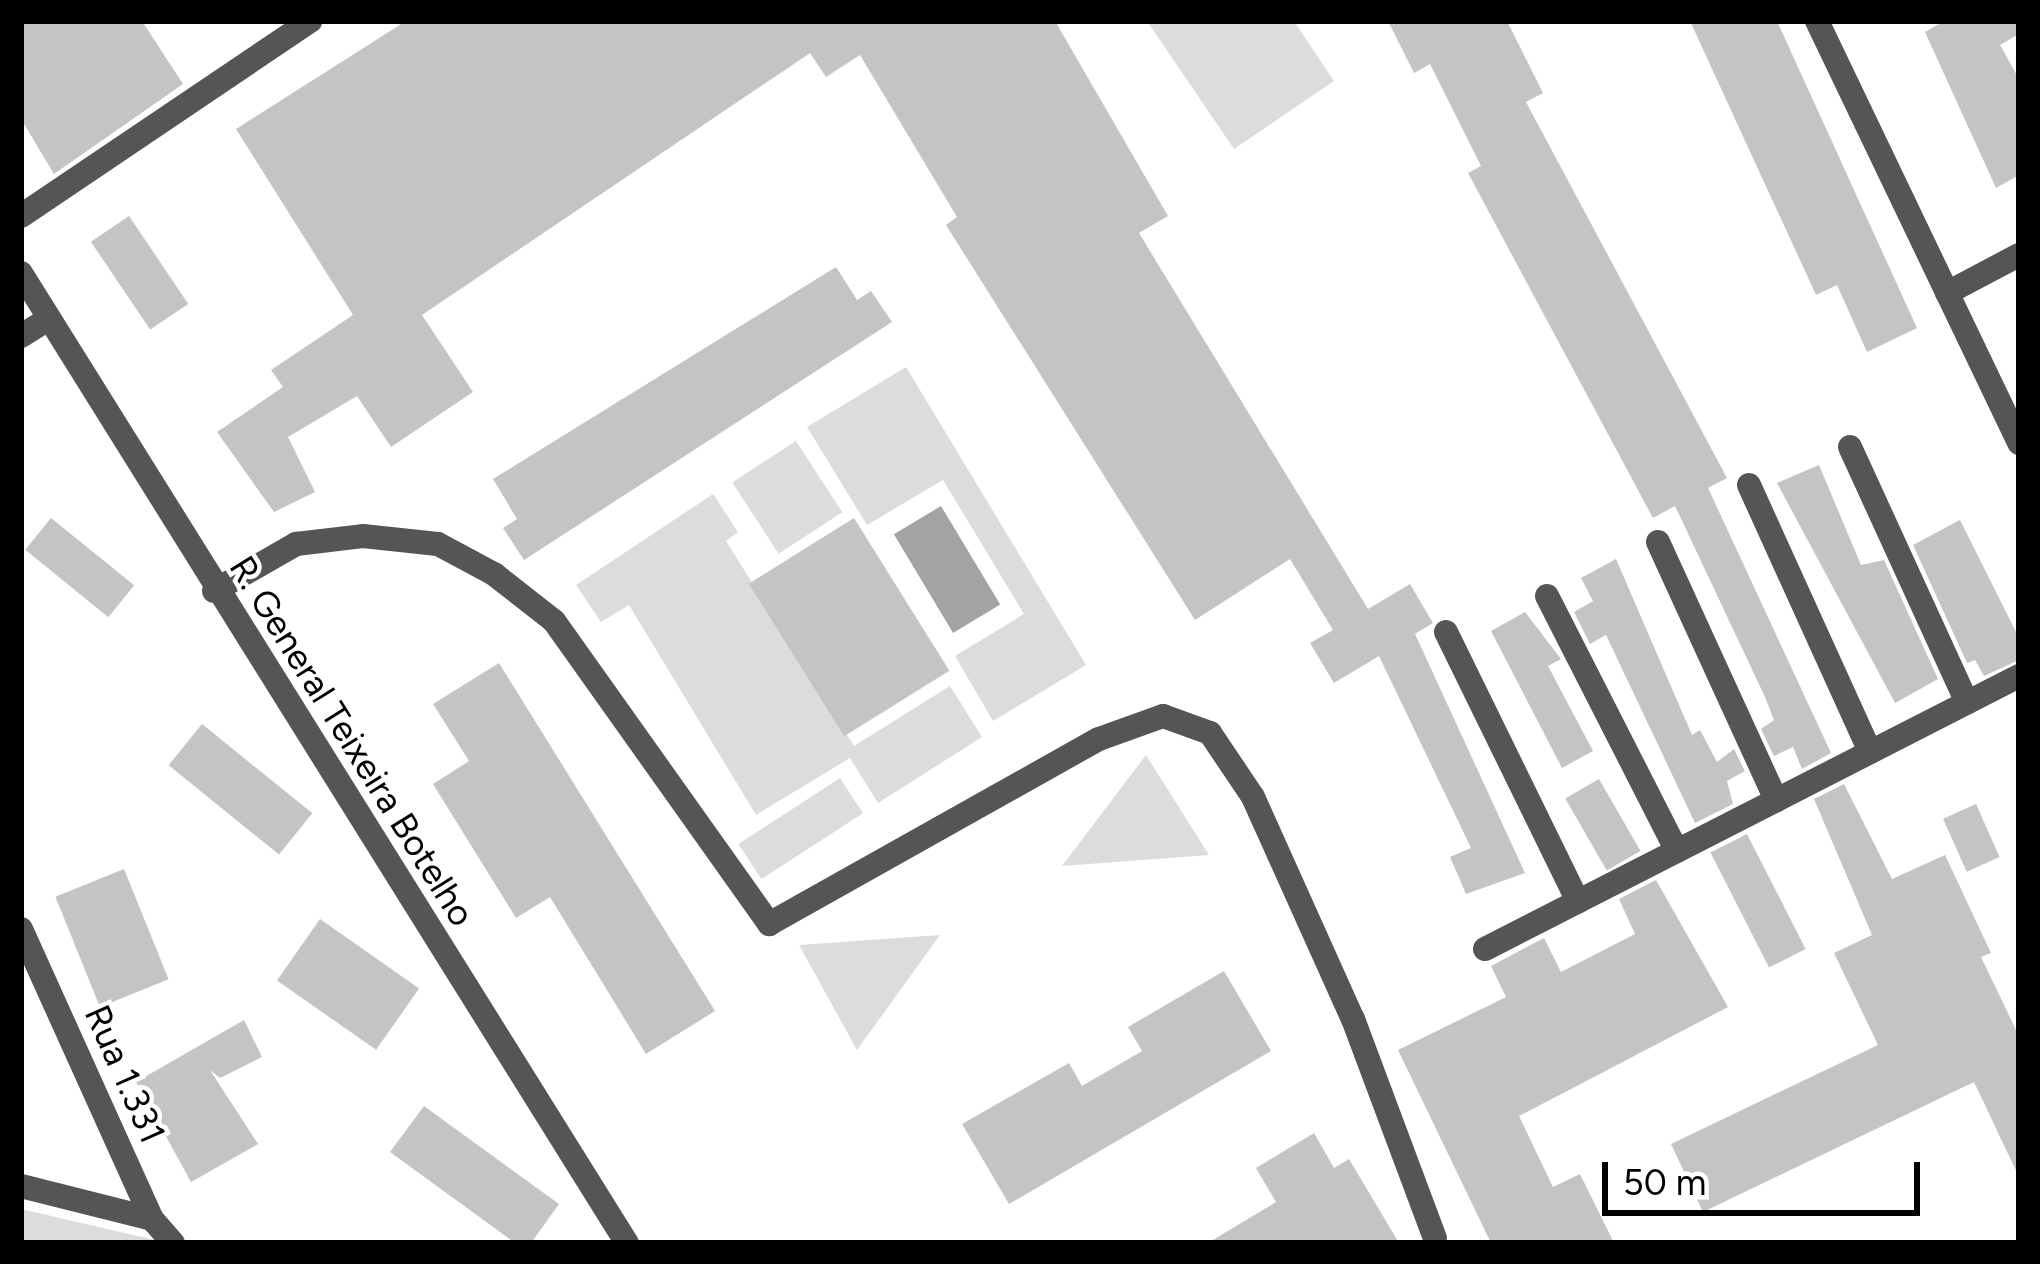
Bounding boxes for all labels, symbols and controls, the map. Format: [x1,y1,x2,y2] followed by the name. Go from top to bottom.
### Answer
[220,548,484,934] street label: R. General Teixeira Botelho
[76,998,174,1150] street label: Rua 1.331
[1608,1138,1926,1212] scale bar
[1623,1161,1706,1204] text: 50 m

